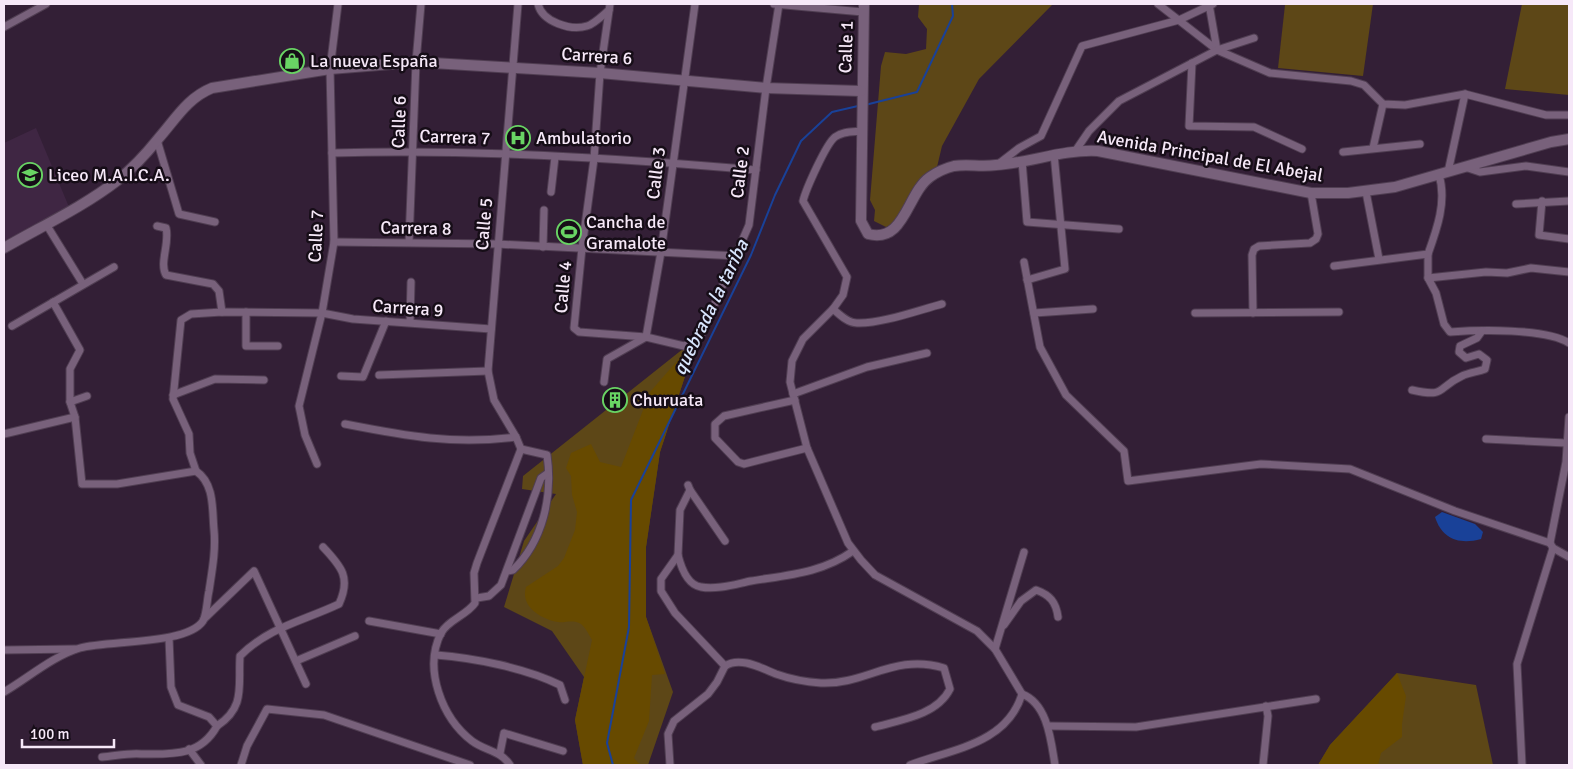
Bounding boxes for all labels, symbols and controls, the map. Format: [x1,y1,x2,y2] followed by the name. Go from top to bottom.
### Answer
[834,20,858,74] street label: Calle 1
[561,43,633,69] street label: Carrera 6
[279,48,305,74] shop icon: La nueva España
[310,50,438,72] place label: La nueva España
[387,95,411,149] street label: Calle 6
[419,125,491,149] street label: Carrera 7
[505,125,531,151] hospital icon: Ambulatorio
[1095,125,1325,187] street label: Avenida Principal de El Abejal
[536,127,632,149] place label: Ambulatorio
[726,144,754,200] street label: Calle 2
[642,145,670,201] street label: Calle 3
[17,162,43,188] school or university icon: Liceo M.A.I.C.A.
[48,164,170,186] place label: Liceo M.A.I.C.A.
[471,197,497,251] street label: Calle 5
[304,209,328,263] street label: Calle 7
[586,211,666,254] place label: Cancha de Gramalote
[380,216,452,240] street label: Carrera 8
[556,219,582,245] sports icon: Cancha de Gramalote
[668,234,755,379] water label: quebrada la tariba
[550,259,576,314] street label: Calle 4
[372,295,444,321] street label: Carrera 9
[602,387,628,413] building icon: Churuata
[632,389,703,411] place label: Churuata
[22,716,115,748] scale bar
[30,725,70,743] text: 100 m

